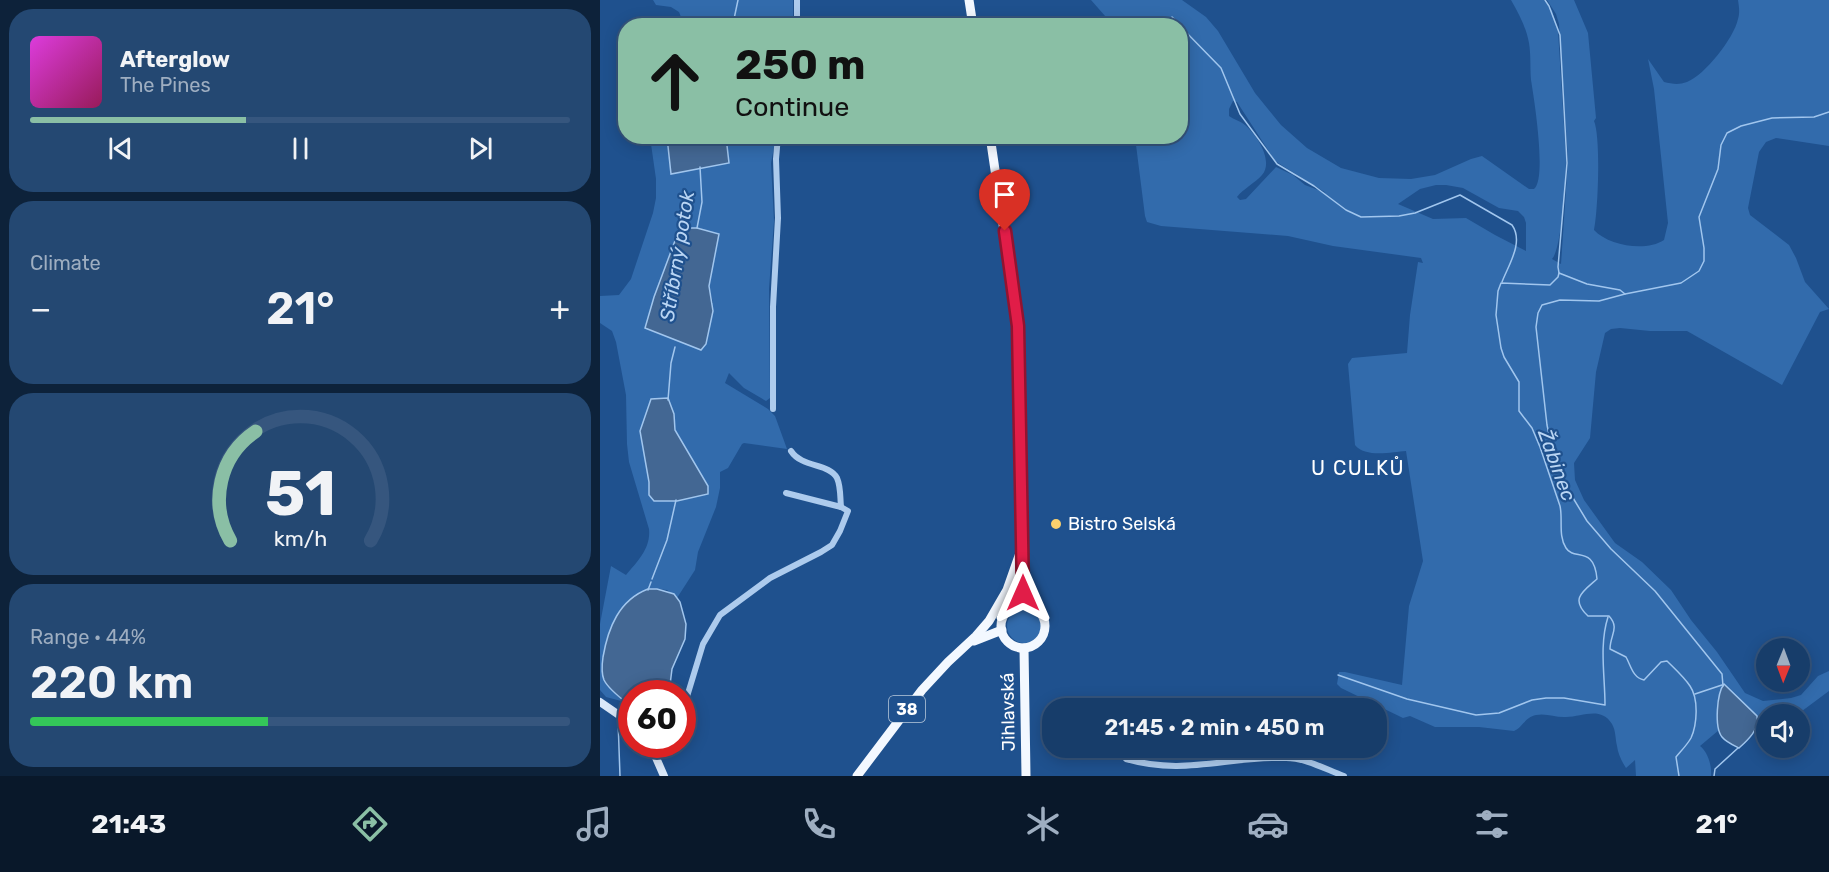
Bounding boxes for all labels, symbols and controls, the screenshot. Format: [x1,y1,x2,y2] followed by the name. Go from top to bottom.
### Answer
[735,40,865,90] text: 250 m
[636,42,714,120] icon: ahead
[120,46,230,73] text: Afterglow
[120,73,211,97] text: The Pines
[735,91,849,123] text: Continue
[104,132,137,165] icon: previous
[284,132,317,165] icon: pause
[464,132,497,165] icon: next
[979,169,1030,231] pin
[988,178,1021,211] icon: arrive
[655,188,699,323] water label: Stříbrný potok
[30,251,101,275] text: Climate
[266,282,335,335] text: 21°
[30,289,51,328] text: −
[549,289,570,328] text: +
[1533,425,1581,504] water label: Žabinec
[1311,456,1405,480] district label: U CULKŮ
[265,457,335,531] text: 51
[1068,513,1176,535] place label: Bistro Selská
[1049,517,1063,531] marker: Bistro Selská
[273,526,327,551] text: km/h
[991,561,1055,625] position arrow
[30,625,146,649] text: Range · 44%
[1756,638,1810,692] north arrow
[1756,638,1810,758] map controls
[30,656,194,709] text: 220 km
[996,672,1020,752] street label: Jihlavská
[618,680,696,758] speed limit sign: 60
[889,696,925,722] road number: 38
[1756,704,1810,758] button: sound
[1104,714,1325,741] text: 21:45 · 2 min · 450 m
[349,803,391,845] icon: directions
[573,803,615,845] icon: music
[798,803,840,845] icon: phone
[1022,803,1064,845] icon: climate
[1247,803,1289,845] icon: car
[1471,803,1513,845] icon: filters
[91,808,166,840] text: 21:43
[1696,808,1738,840] text: 21°

